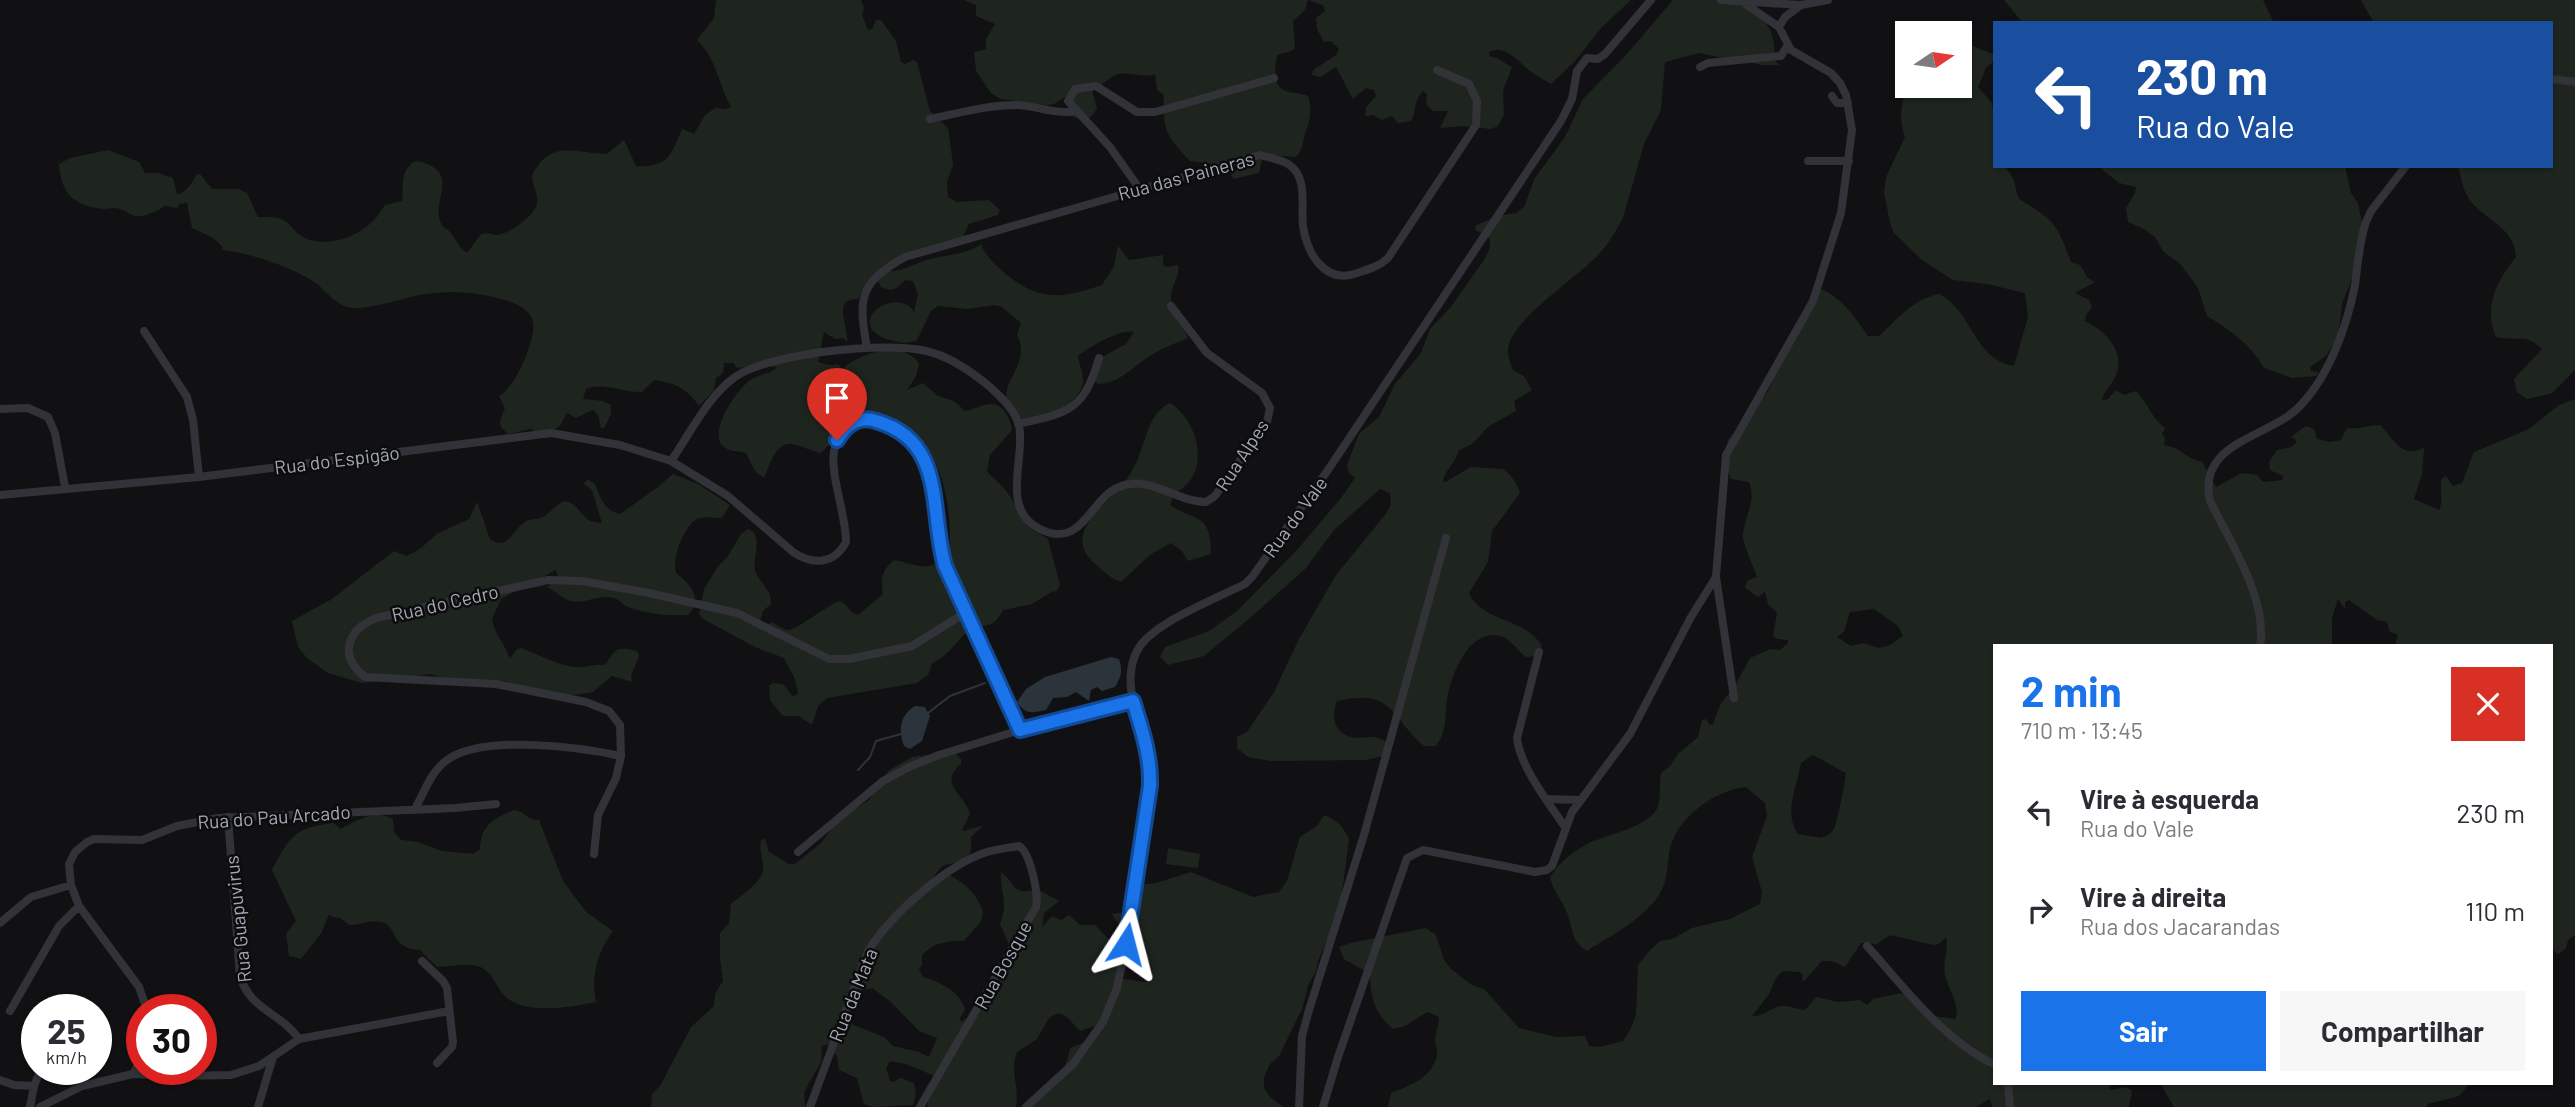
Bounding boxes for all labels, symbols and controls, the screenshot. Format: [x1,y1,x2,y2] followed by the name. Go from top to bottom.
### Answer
[1895,21,1972,98] north arrow
[1895,21,1972,98] map controls
[2136,46,2268,105] text: 230 m
[2021,49,2112,140] icon: left
[2136,106,2295,144] text: Rua do Vale
[1115,146,1256,205] street label: Rua das Paineras
[807,368,867,440] pin
[818,379,856,417] icon: arrive
[1210,415,1273,495] street label: Rua Alpes
[273,440,401,479] street label: Rua do Espigão
[1258,472,1332,562] street label: Rua do Vale
[389,579,501,626] street label: Rua do Cedro
[2021,665,2122,715] text: 2 min
[2451,667,2525,741] button: close
[2021,716,2143,744] text: 710 m · 13:45
[2080,783,2259,814] text: Vire à esquerda
[2021,793,2059,831] icon: left
[2456,797,2525,828] text: 230 m
[197,800,351,833] street label: Rua do Pau Arcado
[2080,814,2194,842] text: Rua do Vale
[219,854,256,984] street label: Rua Guapuvirus
[2080,881,2226,912] text: Vire à direita
[2021,891,2059,929] icon: right
[2465,895,2525,926] text: 110 m
[1089,907,1163,981] position arrow
[2080,912,2280,940] text: Rua dos Jacarandas
[969,917,1036,1013] street label: Rua Bosque
[823,945,882,1045] street label: Rua da Mata
[2021,991,2266,1071] button: Sair
[2280,991,2525,1071] button: Compartilhar
[126,994,217,1085] speed limit sign: 30
[47,1009,86,1051] text: 25
[46,1046,87,1068] text: km/h

